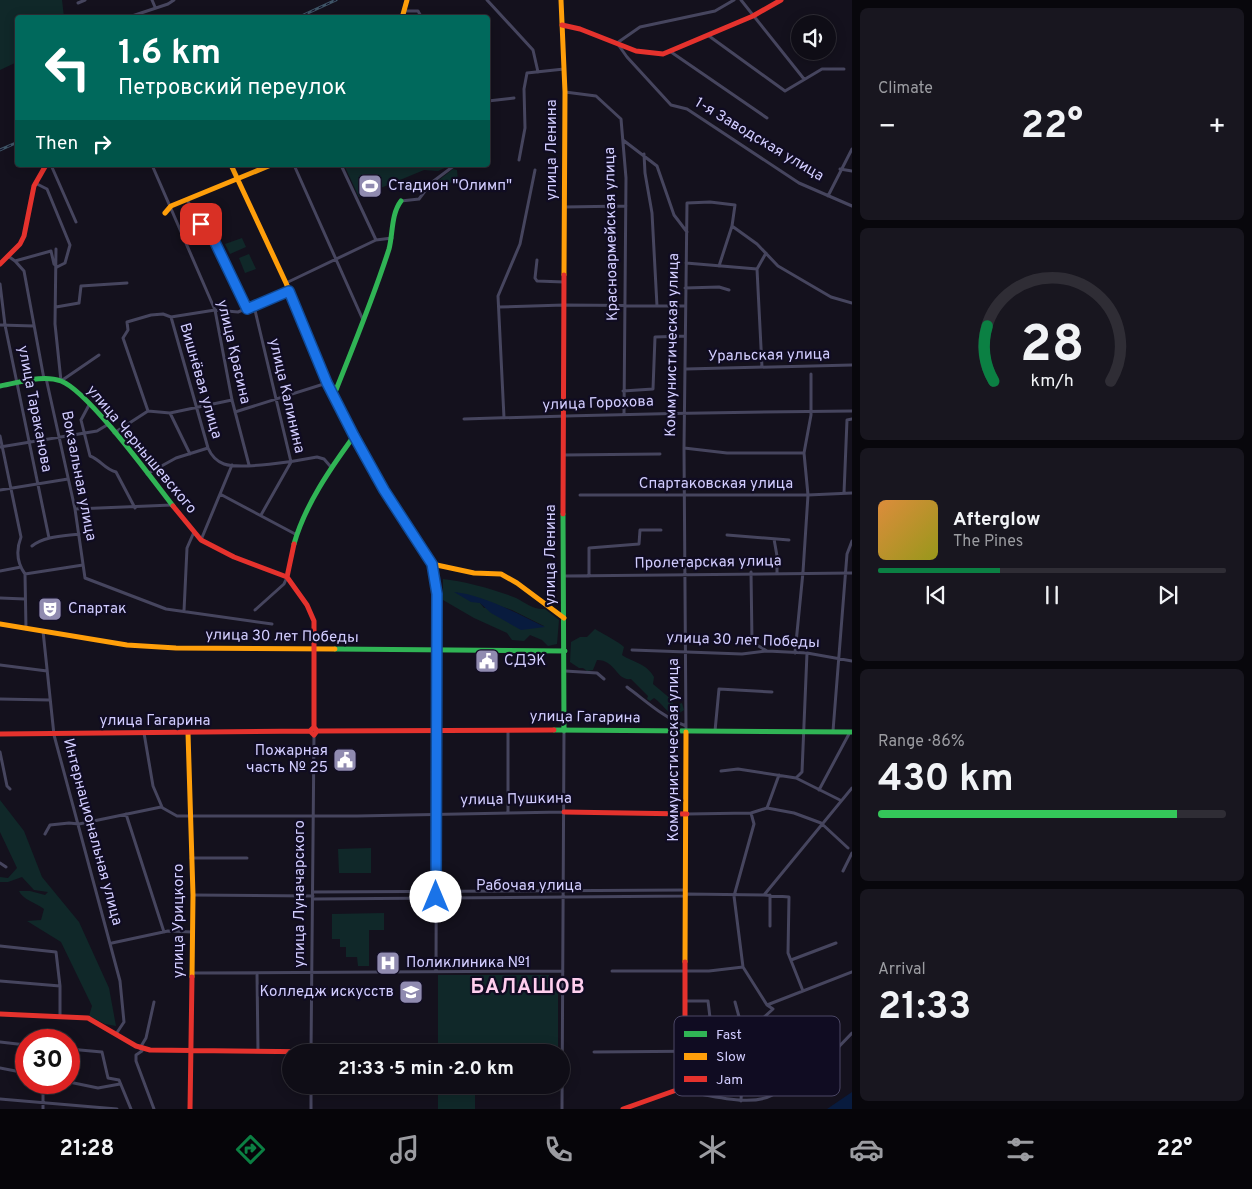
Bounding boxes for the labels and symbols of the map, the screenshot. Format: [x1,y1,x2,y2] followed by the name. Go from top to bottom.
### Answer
[691,94,827,186] street label: 1-я Заводская улица
[543,99,562,201] street label: улица Ленина
[601,147,623,321] street label: Красноармейская улица
[357,173,383,199] sports icon: Стадион "Олимп"
[388,177,512,196] place label: Стадион "Олимп"
[180,203,222,245] pin
[662,253,684,437] street label: Коммунистическая улица
[212,298,254,406] street label: улица Красина
[174,321,226,441] street label: Вишнёвая улица
[264,337,308,455] street label: улица Калинина
[12,344,56,474] street label: улица Тараканова
[708,345,830,367] street label: Уральская улица
[82,382,200,518] street label: улица Чернышевского
[542,393,654,415] street label: улица Горохова
[56,409,100,543] street label: Вокзальная улица
[639,475,793,494] street label: Спартаковская улица
[542,504,561,606] street label: улица Ленина
[634,552,782,574] street label: Пролетарская улица
[37,596,63,622] theatre icon: Спартак
[68,600,126,619] place label: Спартак
[205,626,359,648] street label: улица 30 лет Победы
[666,629,820,653] street label: улица 30 лет Победы
[474,648,500,674] public building icon: СДЭК
[504,652,546,671] place label: СДЭК
[665,658,684,842] street label: Коммунистическая улица
[529,708,641,728] street label: улица Гагарина
[99,712,211,731] street label: улица Гагарина
[58,736,126,928] street label: Интернациональная улица
[246,742,328,778] place label: Пожарная часть № 25
[332,747,358,773] public building icon: Пожарная часть № 25
[460,790,572,810] street label: улица Пушкина
[291,820,310,968] street label: улица Луначарского
[170,864,189,978] street label: улица Урицкого
[409,870,461,922] position arrow
[476,877,582,896] street label: Рабочая улица
[375,950,401,976] hospital icon: Поликлиника №1
[406,954,531,973] place label: Поликлиника №1
[471,975,585,1001] district label: БАЛАШОВ
[398,979,424,1005] school or university icon: Колледж искусств
[260,983,394,1002] place label: Колледж искусств
[674,1016,840,1096] legend
[716,1027,742,1044] text: Fast
[15,1029,80,1094] speed limit sign: 30
[716,1049,746,1066] text: Slow
[716,1072,743,1089] text: Jam

